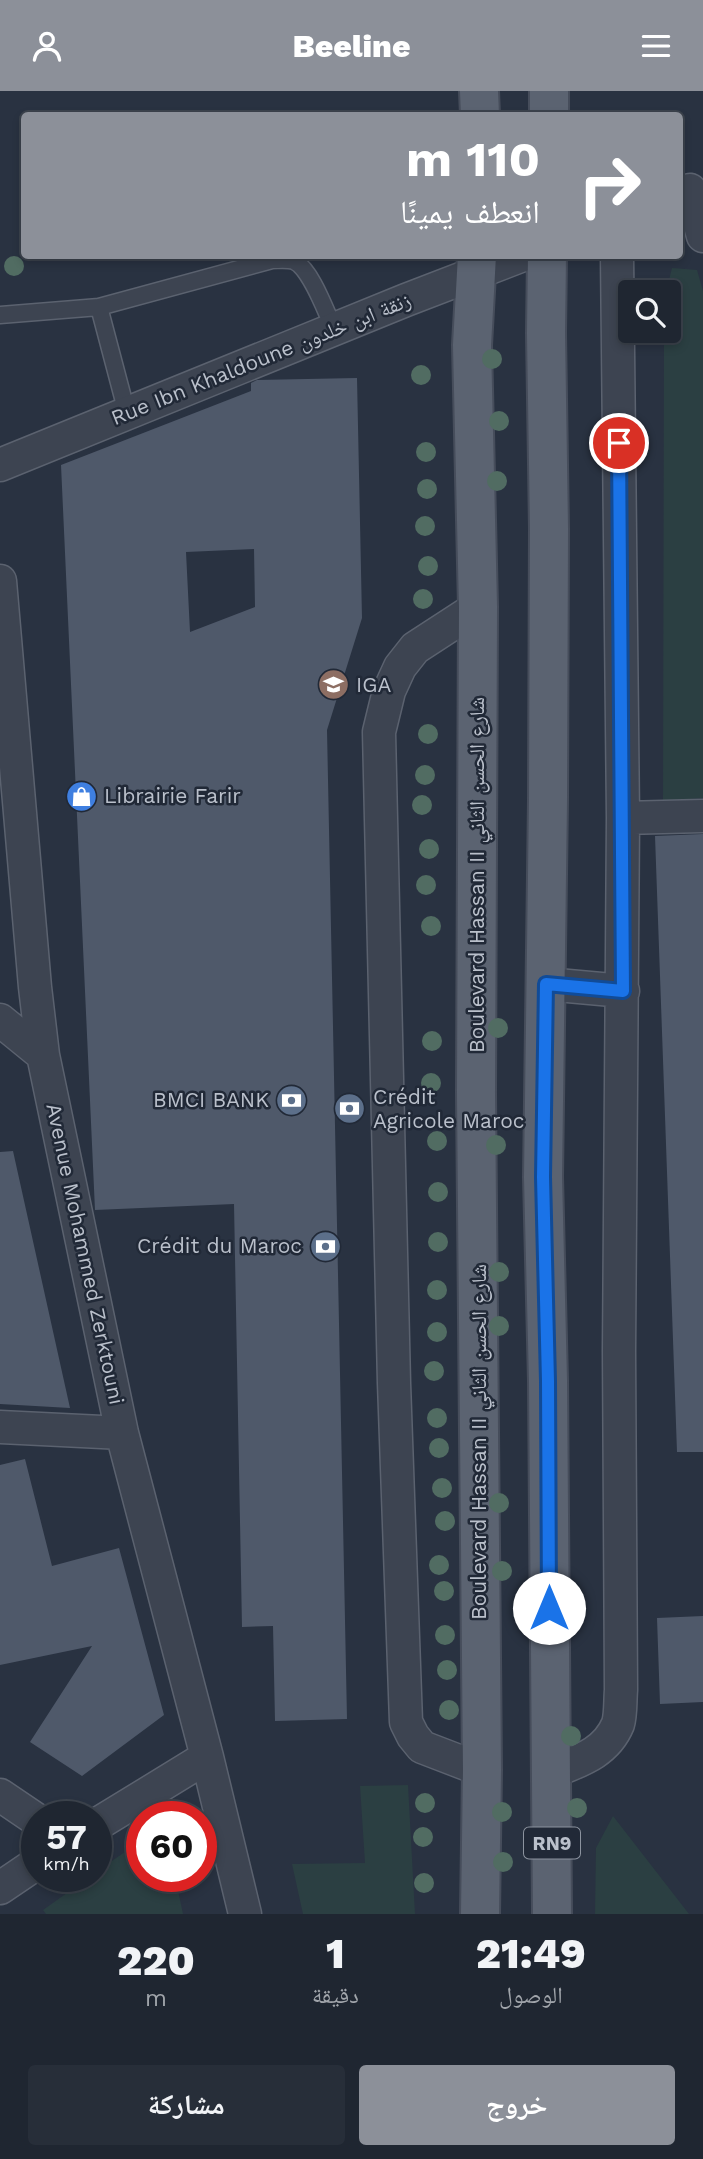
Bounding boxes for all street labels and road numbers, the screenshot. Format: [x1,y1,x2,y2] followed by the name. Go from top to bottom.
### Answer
[107,287,415,431] street label: Rue Ibn Khaldoune زنقة ابن خلدون
[464,697,493,1053] street label: Boulevard Hassan II شارع الحسن الثاني
[41,1101,130,1407] street label: Avenue Mohammed Zerktouni
[466,1264,495,1620] street label: Boulevard Hassan II شارع الحسن الثاني
[524,1827,580,1859] road number: RN9

